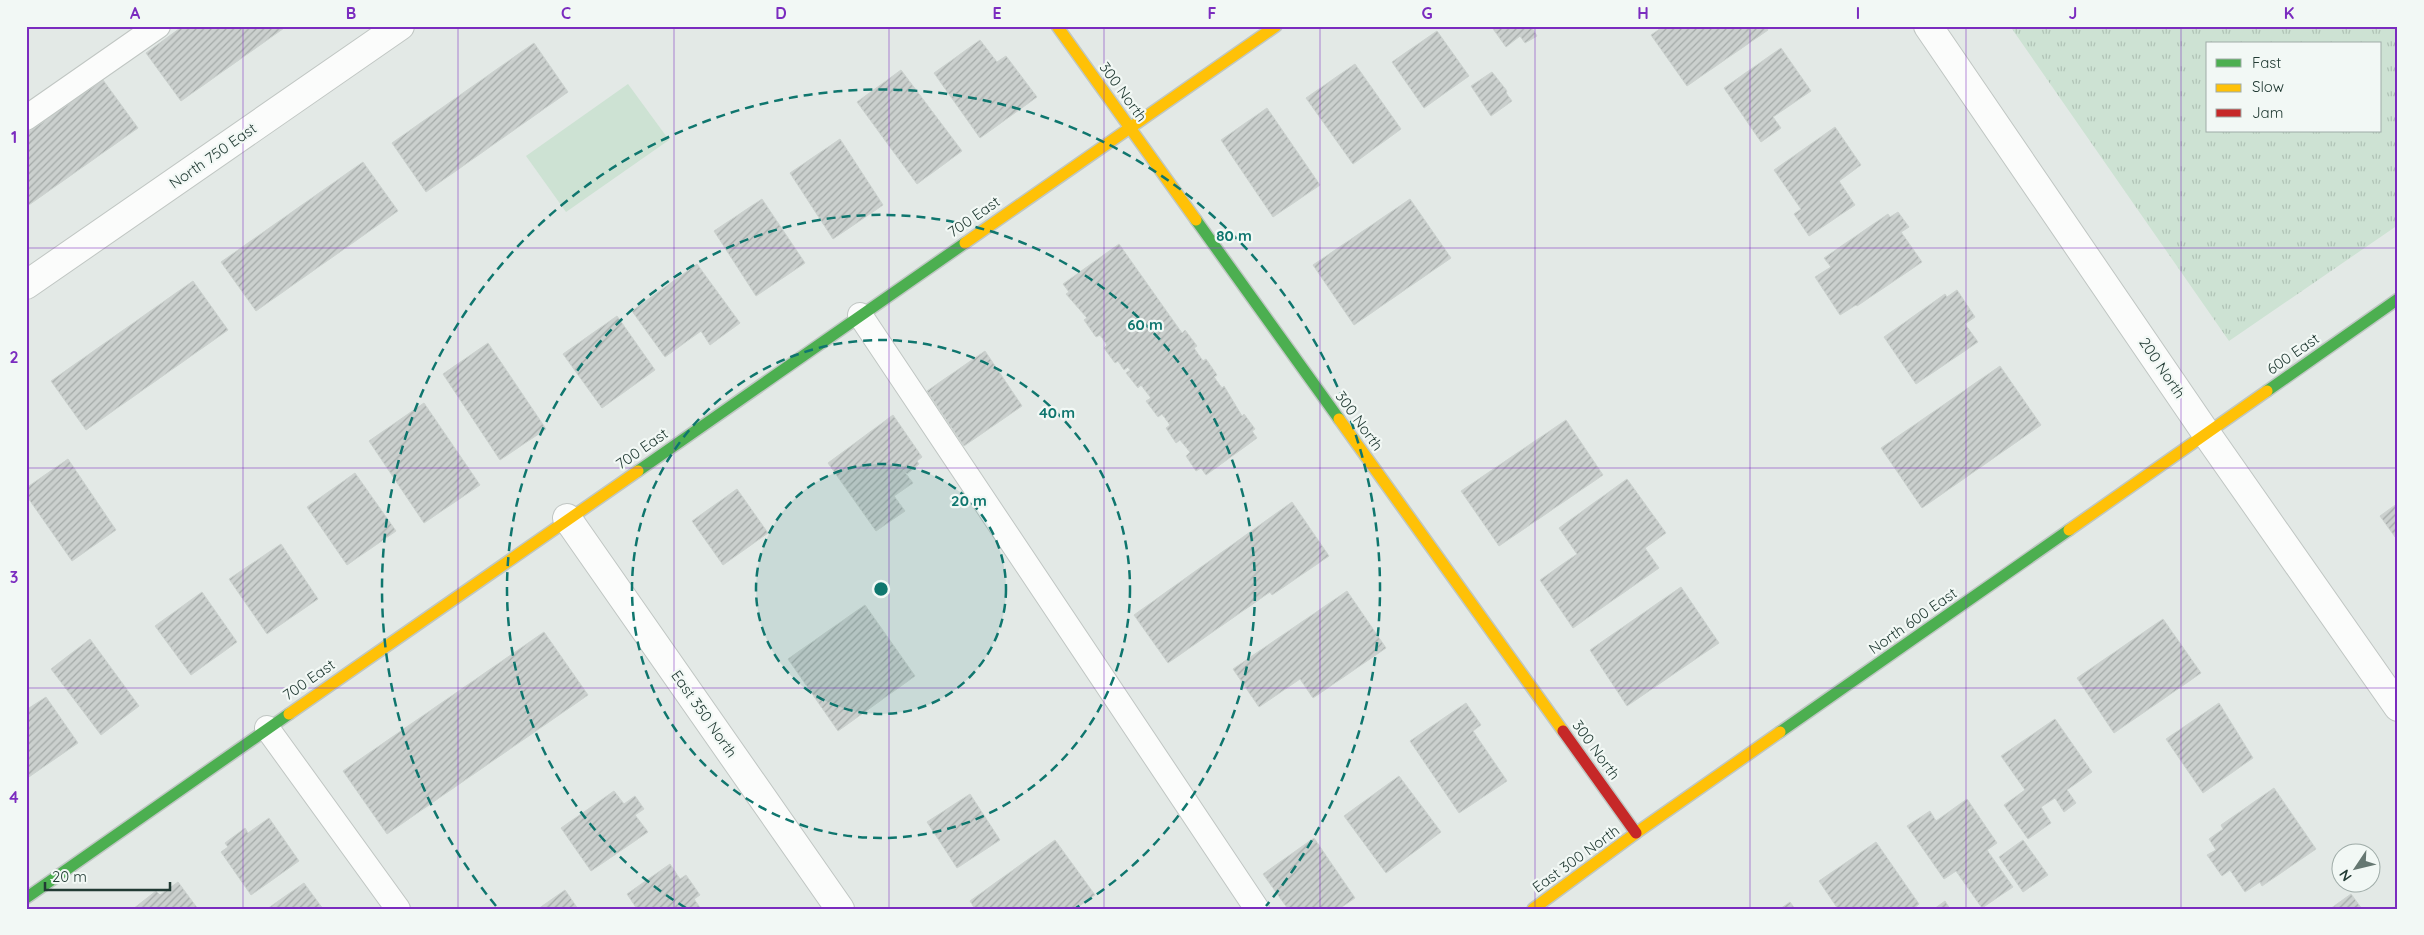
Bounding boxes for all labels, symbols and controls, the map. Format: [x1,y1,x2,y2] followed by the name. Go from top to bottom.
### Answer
[130,3,141,23] text: A
[346,3,356,23] text: B
[561,3,571,23] text: C
[775,3,787,23] text: D
[992,3,1002,23] text: E
[1208,3,1217,23] text: F
[1421,3,1433,23] text: G
[1637,3,1649,23] text: H
[1856,3,1860,23] text: I
[2069,3,2077,23] text: J
[2284,3,2294,23] text: K
[2206,42,2382,132] legend
[2252,53,2281,72] text: Fast
[1095,58,1151,125] street label: 300 North
[2252,77,2284,96] text: Slow
[2252,103,2283,122] text: Jam
[165,119,260,193] street label: North 750 East
[11,127,17,147] text: 1
[944,192,1003,241] street label: 700 East
[1216,226,1252,245] text: 80 m
[1127,315,1163,334] text: 60 m
[2263,329,2323,379] street label: 600 East
[2135,334,2190,402] street label: 200 North
[9,347,19,367] text: 2
[1331,387,1387,454] street label: 300 North
[1039,403,1075,422] text: 40 m
[612,424,671,473] street label: 700 East
[951,491,987,510] text: 20 m
[10,567,18,587] text: 3
[872,580,890,598] centre of rings
[1865,583,1960,658] street label: North 600 East
[279,655,338,704] street label: 700 East
[667,666,742,761] street label: East 350 North
[1568,716,1624,783] street label: 300 North
[9,787,19,807] text: 4
[1528,821,1623,897] street label: East 300 North
[2332,842,2382,892] north arrow
[45,860,170,892] scale bar
[2335,866,2356,885] text: N
[52,867,87,886] text: 20 m

